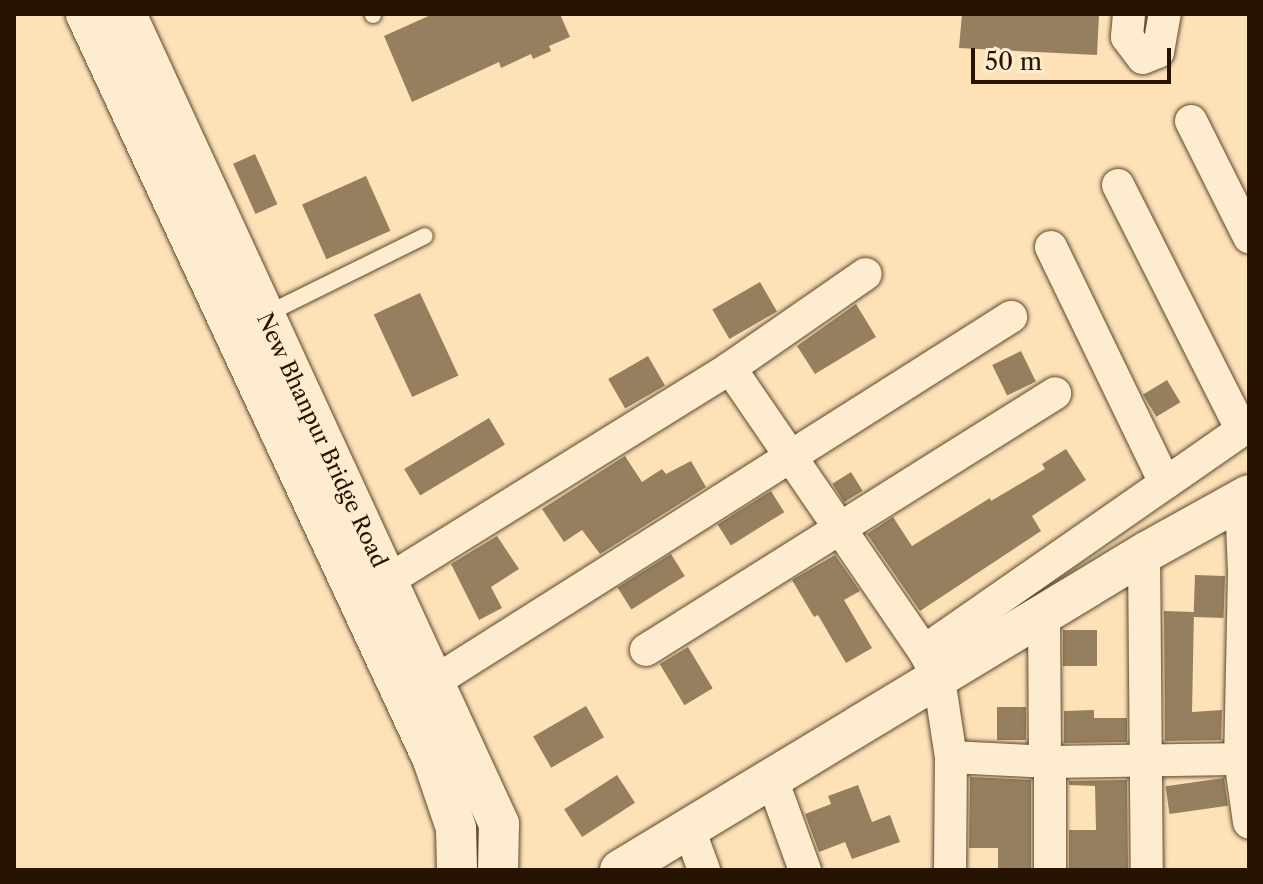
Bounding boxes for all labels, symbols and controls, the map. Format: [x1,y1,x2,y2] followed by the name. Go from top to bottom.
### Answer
[975,32,1175,82] scale bar
[985,47,1042,76] text: 50 m
[251,308,393,572] street label: New Bhanpur Bridge Road

